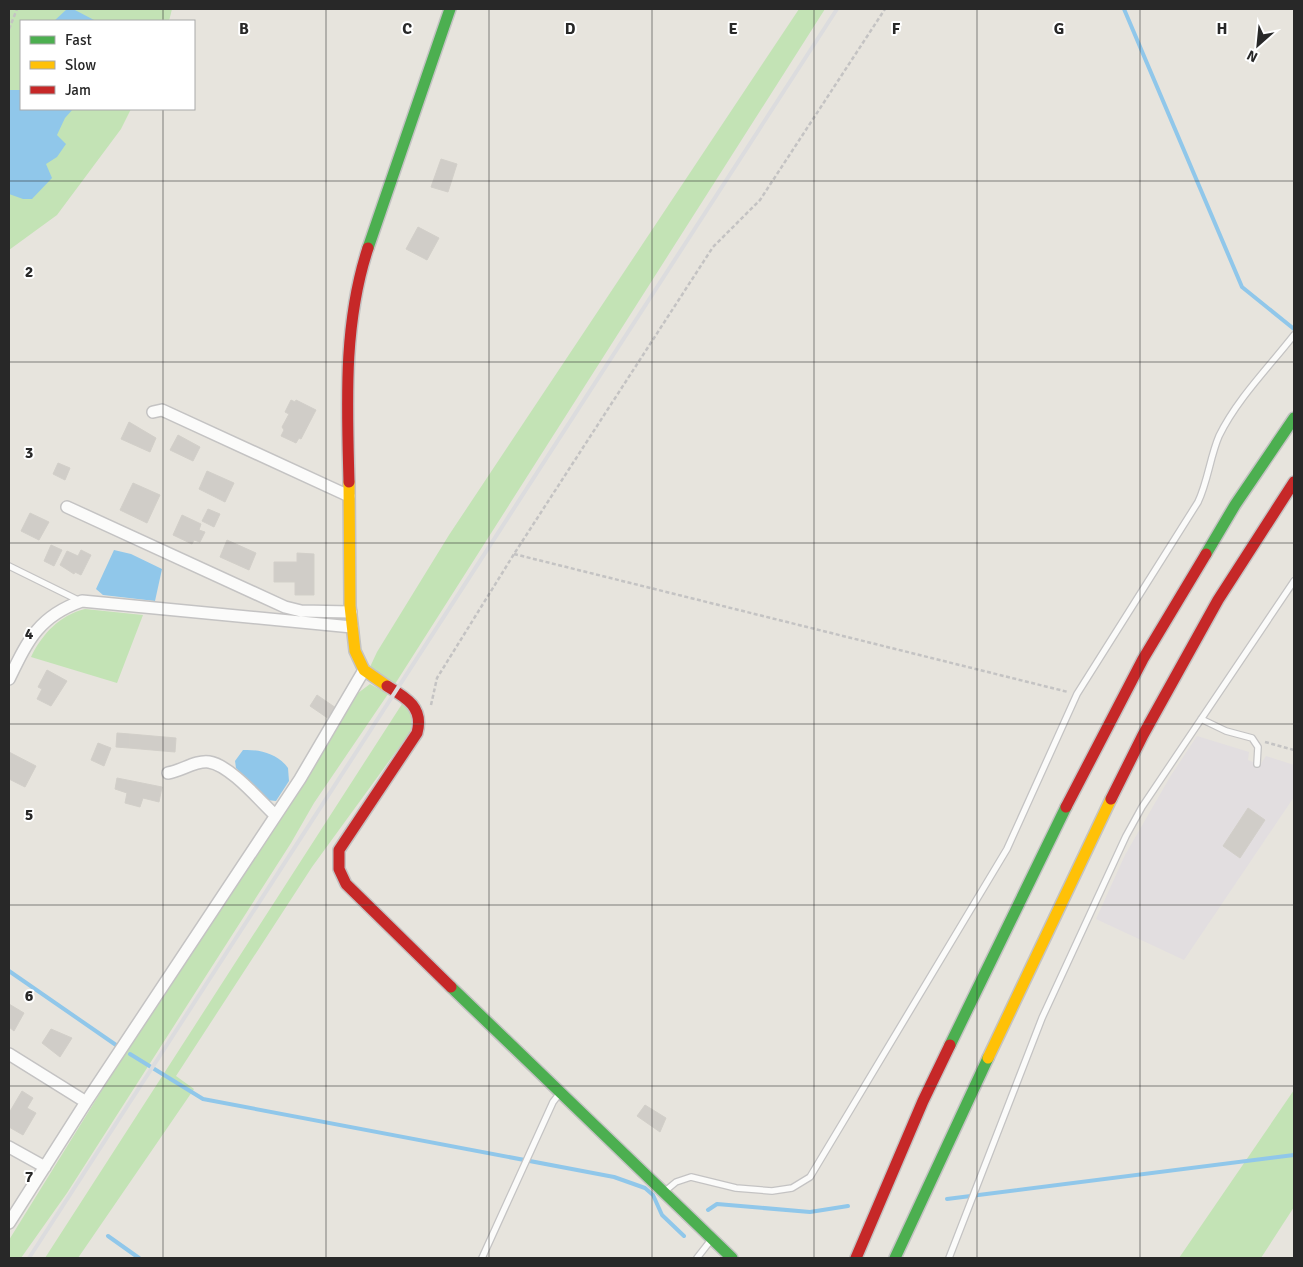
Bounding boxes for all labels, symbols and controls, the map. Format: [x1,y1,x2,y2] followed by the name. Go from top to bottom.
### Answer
[239,19,249,39] text: B
[402,19,412,39] text: C
[565,19,576,39] text: D
[728,19,738,39] text: E
[892,19,901,39] text: F
[1054,19,1064,39] text: G
[1217,19,1227,39] text: H
[20,20,195,110] legend
[1233,20,1283,70] north arrow
[65,31,92,49] text: Fast
[1244,46,1261,66] text: N
[65,56,96,74] text: Slow
[65,81,91,99] text: Jam
[25,262,33,282] text: 2
[25,443,33,463] text: 3
[25,624,34,644] text: 4
[25,805,33,825] text: 5
[25,986,34,1006] text: 6
[25,1167,34,1187] text: 7

